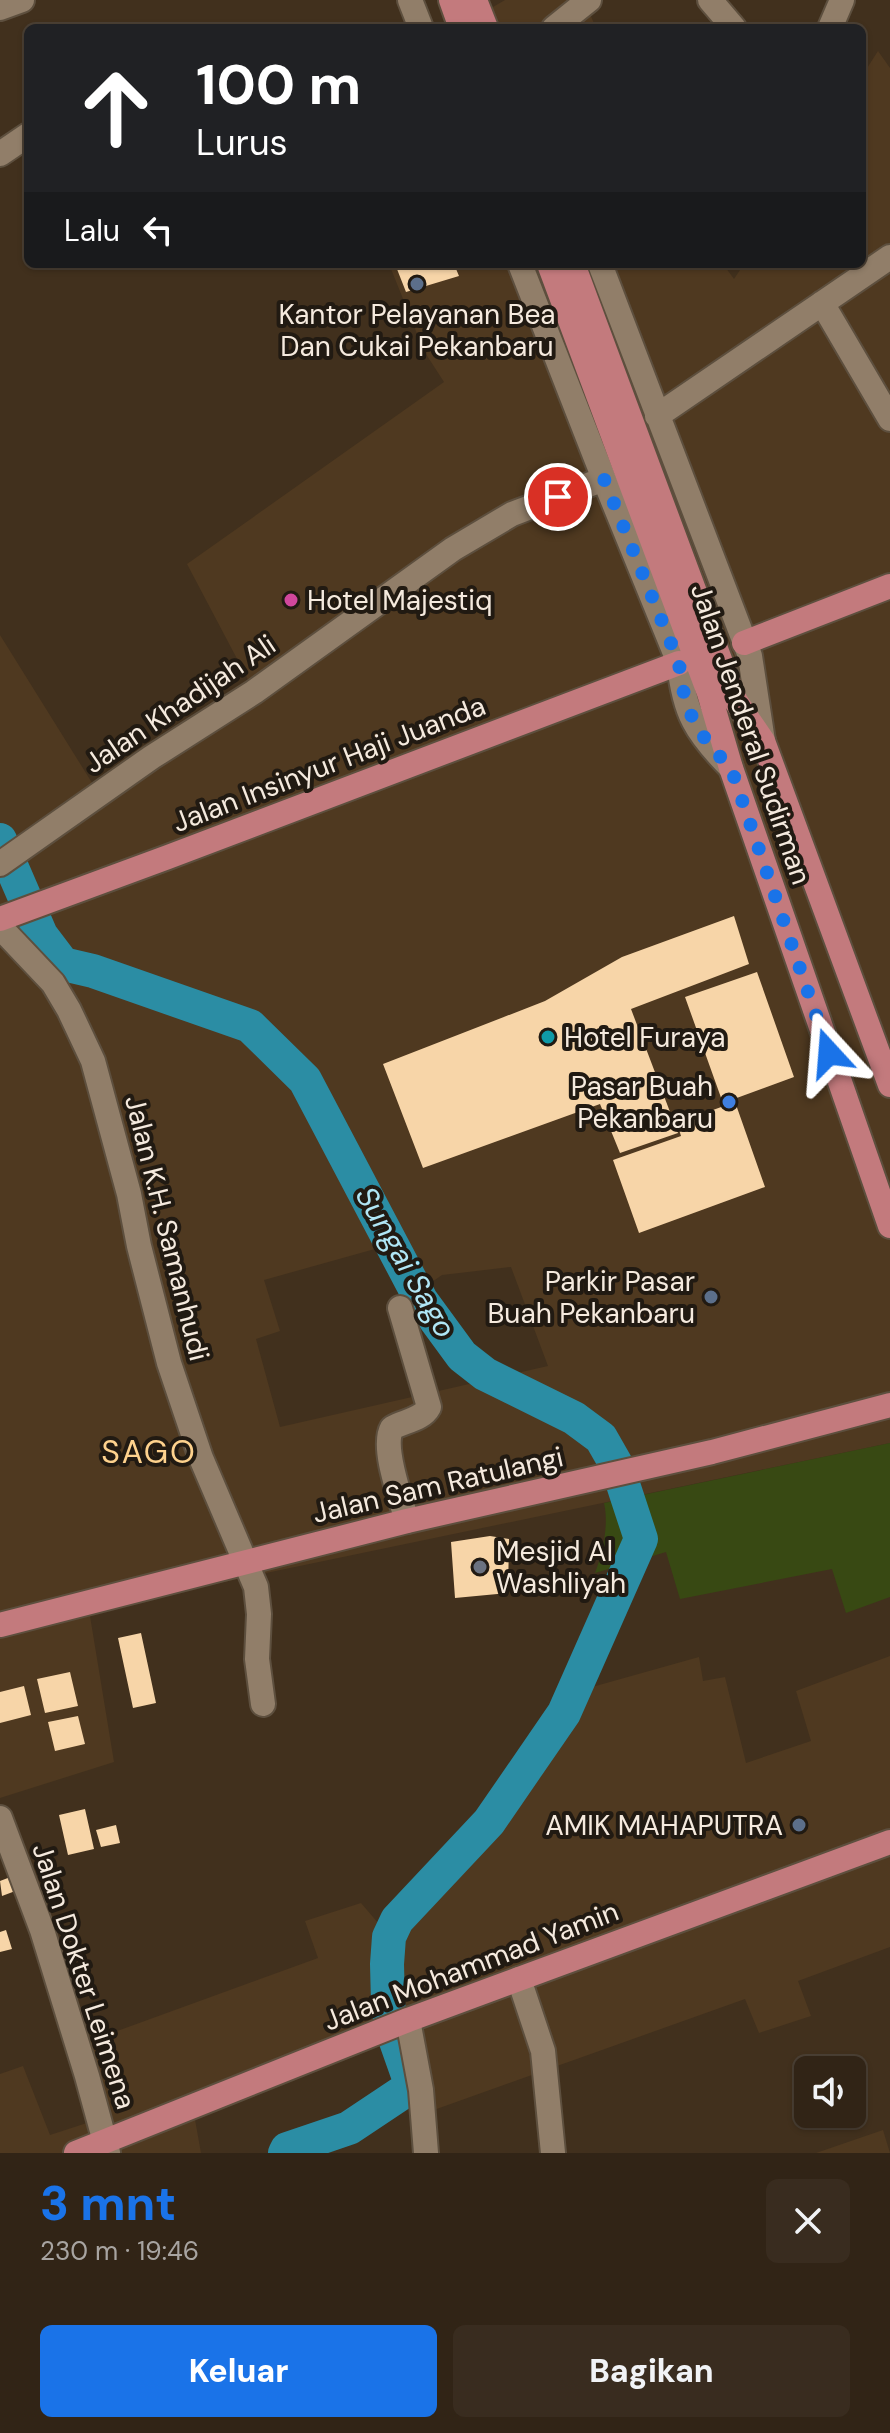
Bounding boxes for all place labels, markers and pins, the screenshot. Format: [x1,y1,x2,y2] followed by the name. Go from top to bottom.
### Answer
[408,275,426,293] marker: Kantor Pelayanan Bea Dan Cukai Pekanbaru
[278,296,556,365] place label: Kantor Pelayanan Bea Dan Cukai Pekanbaru
[524,463,592,531] pin
[307,582,492,619] place label: Hotel Majestiq
[282,591,300,609] marker: Hotel Majestiq
[564,1019,725,1056] place label: Hotel Furaya
[539,1028,557,1046] marker: Hotel Furaya
[571,1068,713,1137] place label: Pasar Buah Pekanbaru
[720,1093,738,1111] marker: Pasar Buah Pekanbaru
[487,1263,695,1332] place label: Parkir Pasar Buah Pekanbaru
[702,1288,720,1306] marker: Parkir Pasar Buah Pekanbaru
[496,1533,626,1602] place label: Mesjid Al Washliyah
[471,1558,489,1576] marker: Mesjid Al Washliyah
[545,1807,783,1844] place label: AMIK MAHAPUTRA
[790,1816,808,1834] marker: AMIK MAHAPUTRA

